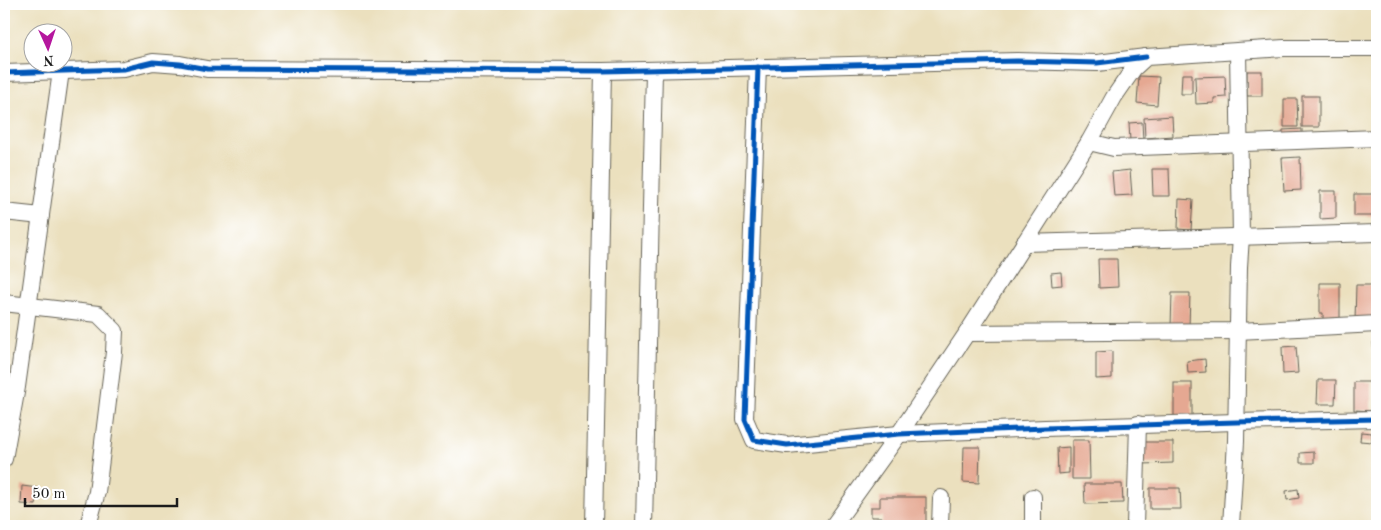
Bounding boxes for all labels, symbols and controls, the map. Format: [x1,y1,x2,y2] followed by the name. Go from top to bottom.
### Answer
[22,22,72,72] north arrow
[43,53,54,67] text: N
[25,475,178,507] scale bar
[32,487,66,502] text: 50 m

